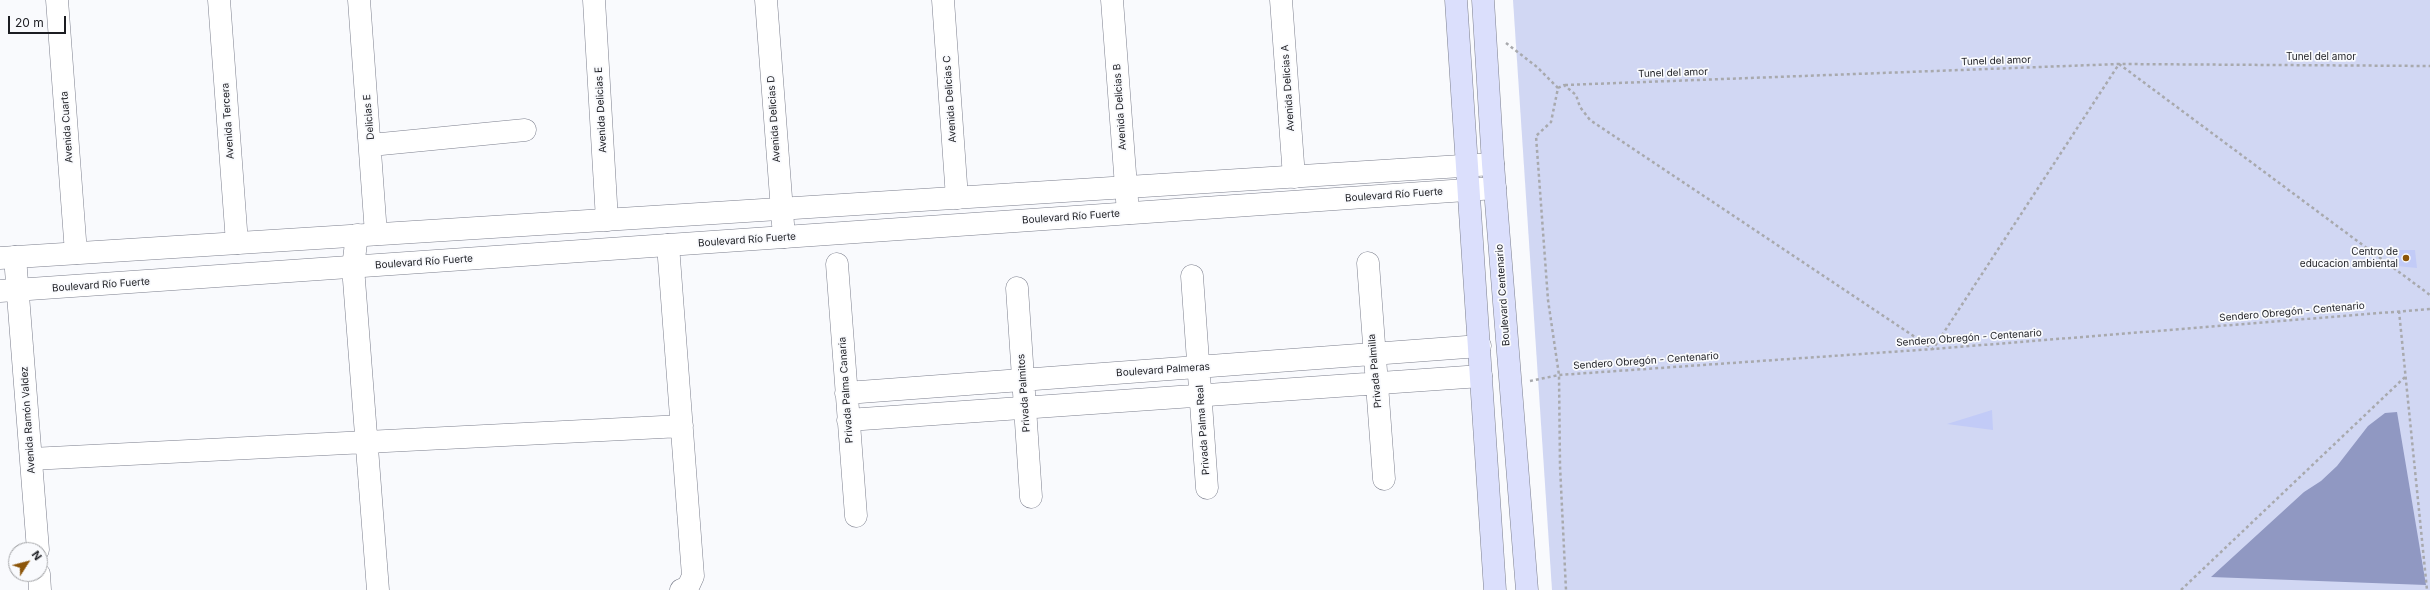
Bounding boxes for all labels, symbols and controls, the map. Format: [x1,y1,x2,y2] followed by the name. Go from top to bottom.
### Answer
[10,8,68,34] scale bar
[15,15,44,30] text: 20 m
[1279,44,1297,132] street label: Avenida Delicias A
[2286,51,2356,63] street label: Tunel del amor
[1961,54,2031,68] street label: Tunel del amor
[941,55,959,143] street label: Avenida Delicias C
[1111,63,1129,151] street label: Avenida Delicias B
[1638,66,1708,80] street label: Tunel del amor
[593,67,609,153] street label: Avenida Delicias E
[765,75,783,163] street label: Avenida Delicias D
[219,82,237,160] street label: Avenida Tercera
[59,91,75,163] street label: Avenida Cuarta
[361,94,377,140] street label: Delicias E
[1345,186,1443,204] street label: Boulevard Río Fuerte
[1022,208,1120,226] street label: Boulevard Río Fuerte
[698,231,796,249] street label: Boulevard Río Fuerte
[1493,244,1513,346] street label: Boulevard Centenario
[2300,246,2398,270] place label: Centro de educacion ambiental
[375,253,473,271] street label: Boulevard Río Fuerte
[2401,253,2411,263] marker: Centro de educacion ambiental
[52,276,150,294] street label: Boulevard Río Fuerte
[2219,300,2365,324] street label: Sendero Obregón - Centenario
[1896,327,2042,349] street label: Sendero Obregón - Centenario
[1366,333,1384,409] street label: Privada Palmilla
[836,336,856,444] street label: Privada Palma Canaria
[1573,350,1719,372] street label: Sendero Obregón - Centenario
[1015,353,1033,433] street label: Privada Palmitos
[1116,361,1210,379] street label: Boulevard Palmeras
[18,366,38,474] street label: Avenida Ramón Valdez
[1194,385,1212,475] street label: Privada Palma Real
[8,542,48,582] north arrow
[29,548,45,563] text: N

